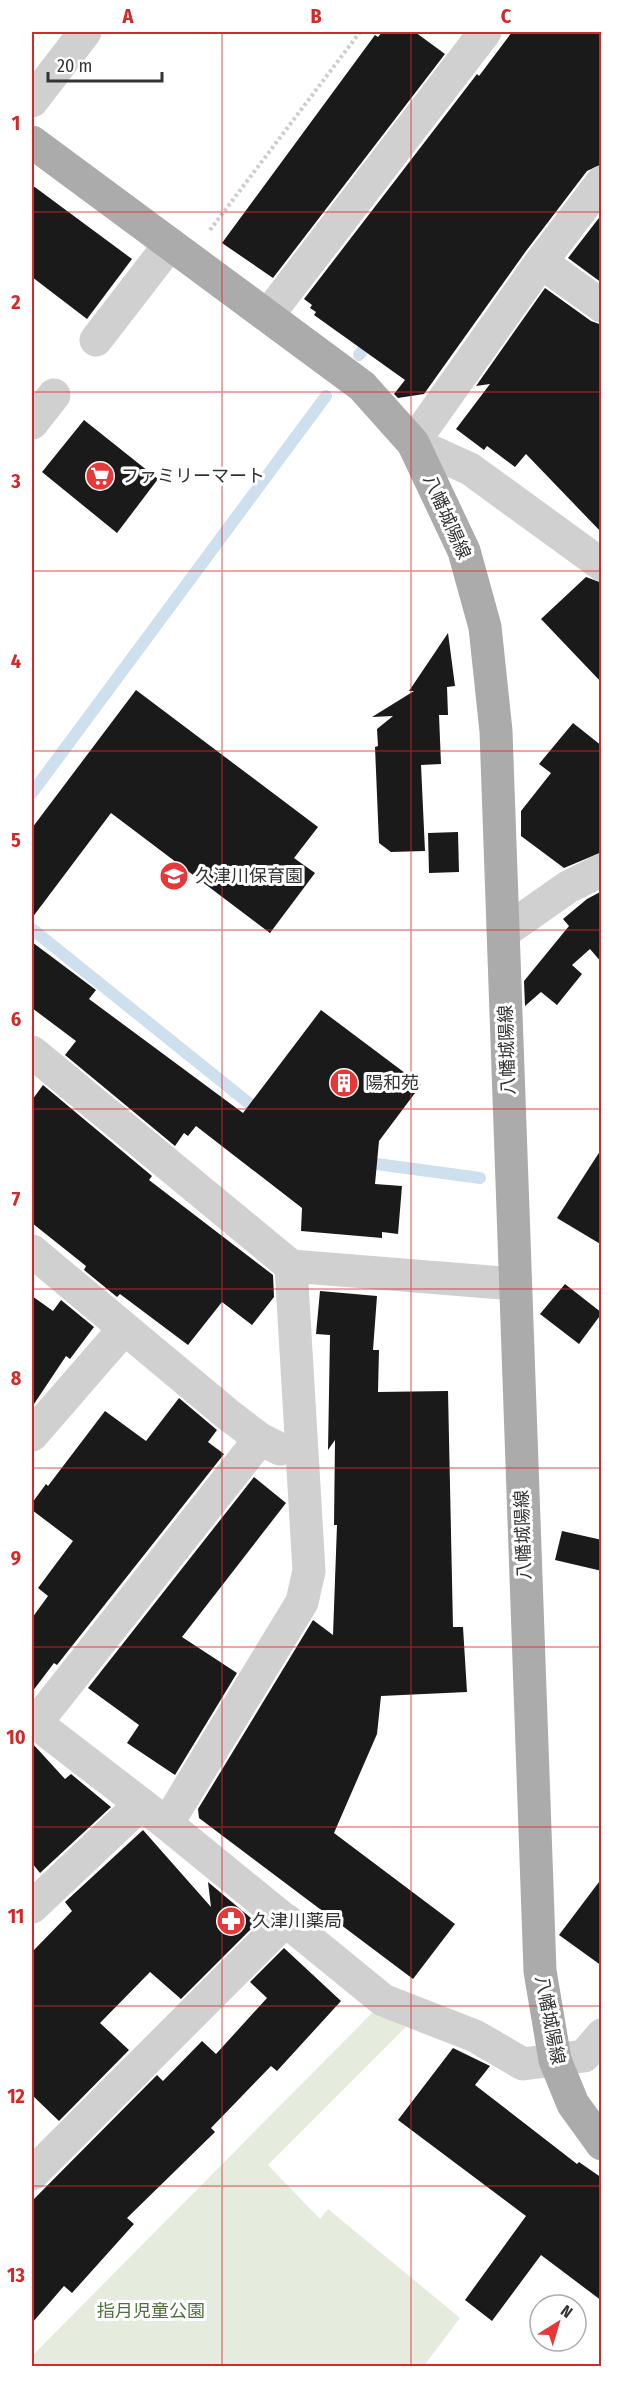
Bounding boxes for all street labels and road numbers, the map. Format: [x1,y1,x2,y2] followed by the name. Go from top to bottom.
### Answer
[419,471,475,563] street label: 八幡城陽線
[494,1005,520,1095] street label: 八幡城陽線
[510,1490,536,1580] street label: 八幡城陽線
[531,1974,569,2066] street label: 八幡城陽線

